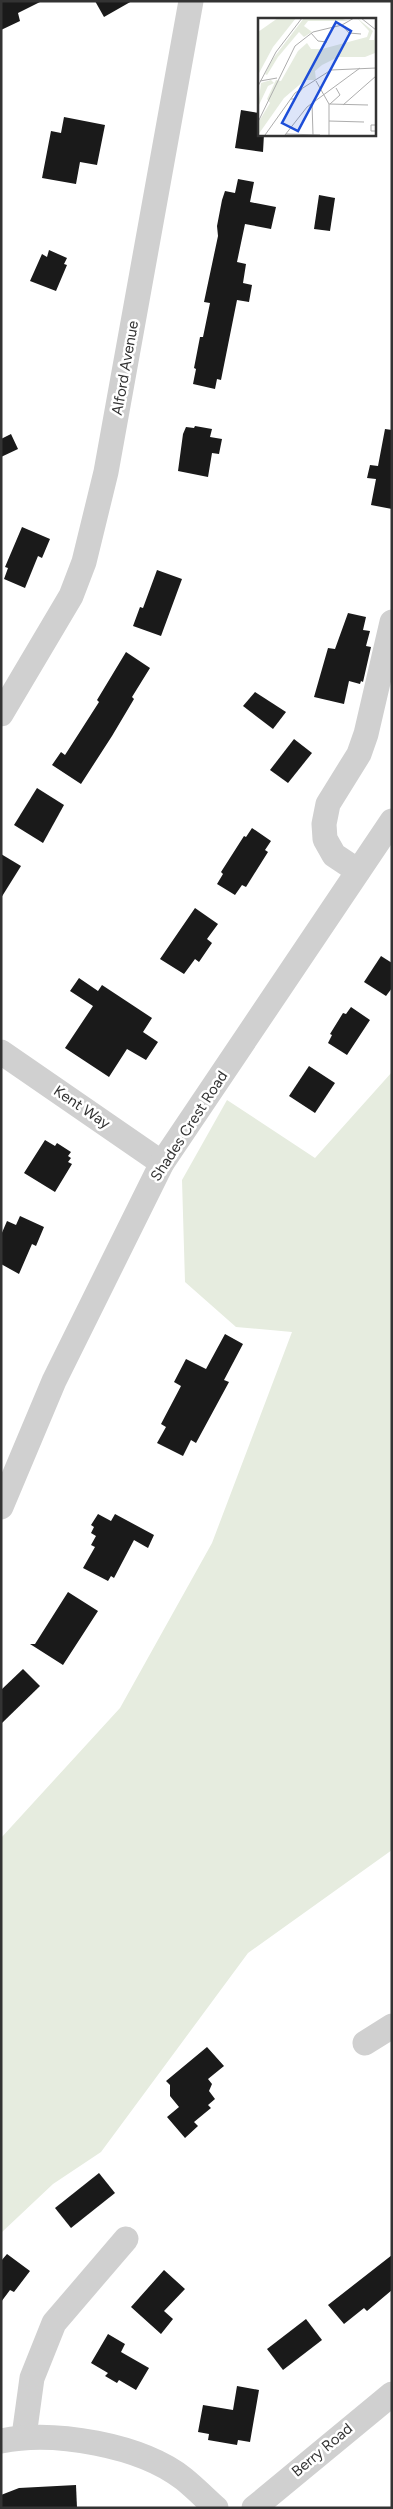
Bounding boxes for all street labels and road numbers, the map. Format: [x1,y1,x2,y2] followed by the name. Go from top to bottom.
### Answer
[108,319,142,417] street label: Alford Avenue
[147,1067,231,1185] street label: Shades Crest Road
[50,1082,114,1132] street label: Kent Way
[288,2419,356,2481] street label: Berry Road

